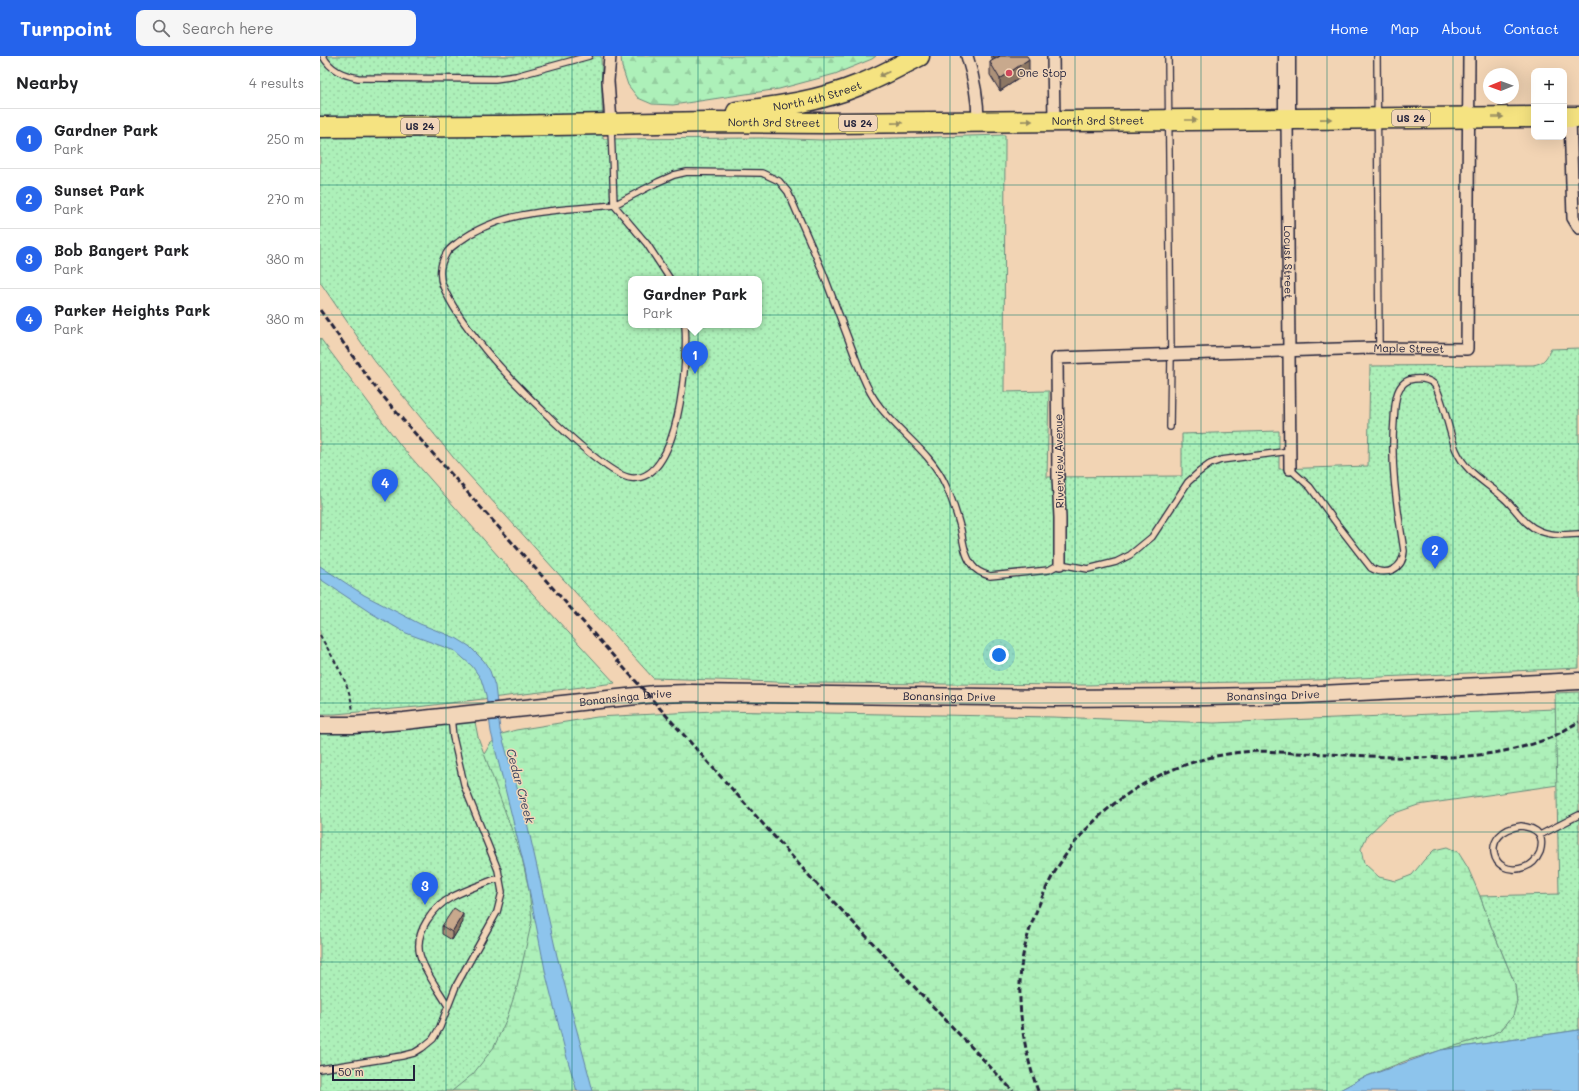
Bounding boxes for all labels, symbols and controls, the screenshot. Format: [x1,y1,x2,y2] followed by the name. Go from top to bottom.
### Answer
[136,10,416,46] search box
[20,16,112,41] text: Turnpoint
[150,17,172,39] icon: search
[182,18,273,38] text: Search here
[1330,19,1368,38] text: Home
[1390,19,1419,38] text: Map
[1441,19,1482,38] text: About
[1504,19,1559,38] text: Contact
[1017,65,1067,80] place label: One Stop
[1004,68,1014,78] marker: One Stop
[1483,68,1519,104] north arrow
[1531,68,1567,140] map controls
[1531,68,1567,104] button: +
[16,71,78,93] text: Nearby
[879,71,890,77] one-way arrow
[249,74,304,91] text: 4 results
[772,77,864,114] street label: North 4th Street
[1531,104,1567,140] button: −
[1392,110,1430,126] road number: US 24
[1052,112,1144,128] street label: North 3rd Street
[728,114,820,130] street label: North 3rd Street
[1492,114,1505,120] one-way arrow
[839,115,877,131] road number: US 24
[1320,116,1333,122] one-way arrow
[1185,117,1198,123] one-way arrow
[401,118,439,134] road number: US 24
[1021,118,1034,124] one-way arrow
[891,119,903,126] one-way arrow
[54,120,158,140] text: Gardner Park
[26,130,32,147] text: 1
[267,130,304,147] text: 250 m
[54,140,83,157] text: Park
[54,180,145,200] text: Sunset Park
[25,190,33,207] text: 2
[267,190,304,207] text: 270 m
[54,200,83,217] text: Park
[1281,225,1297,299] street label: Locust Street
[54,240,189,260] text: Bob Bangert Park
[25,250,33,267] text: 3
[266,250,304,267] text: 380 m
[54,260,83,277] text: Park
[628,276,762,328] popup
[643,284,747,304] text: Gardner Park
[54,300,210,320] text: Parker Heights Park
[643,304,672,321] text: Park
[25,310,33,327] text: 4
[266,310,304,327] text: 380 m
[54,320,83,337] text: Park
[1373,340,1444,356] street label: Maple Street
[682,341,708,374] pin: 1
[1050,413,1067,508] street label: Riverview Avenue
[372,469,398,502] pin: 4
[1422,536,1448,569] pin: 2
[989,645,1009,665] your location
[578,686,672,709] street label: Bonansinga Drive
[1227,686,1320,704] street label: Bonansinga Drive
[903,688,996,704] street label: Bonansinga Drive
[503,747,539,825] water label: Cedar Creek
[412,872,438,905] pin: 3
[332,1063,415,1082] scale bar
[338,1064,364,1079] text: 50 m

